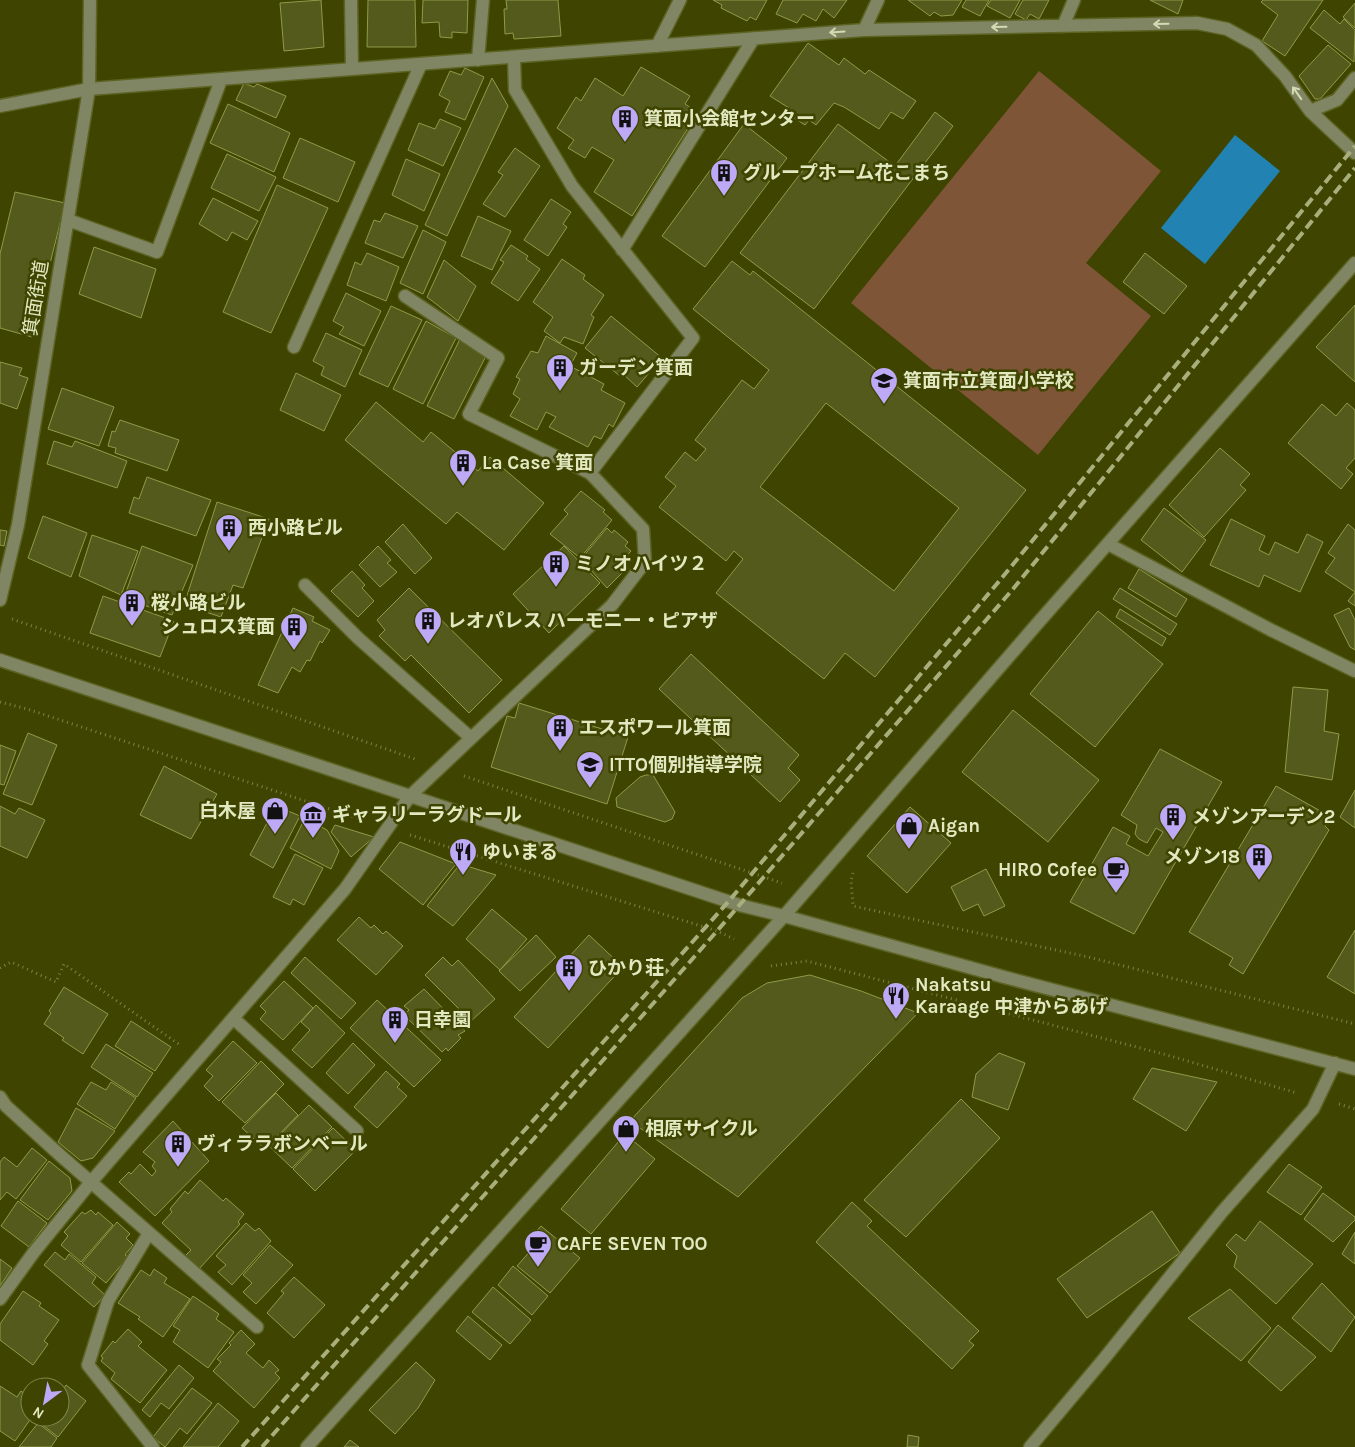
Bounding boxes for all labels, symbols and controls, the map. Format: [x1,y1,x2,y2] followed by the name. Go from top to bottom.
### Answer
[1154,19,1170,29] one-way arrow
[991,23,1007,32] one-way arrow
[829,27,845,37] one-way arrow
[1292,86,1302,100] one-way arrow
[610,104,640,143] building icon: 箕面小会館センター
[644,108,815,130] place label: 箕面小会館センター
[709,158,739,197] building icon: グループホーム花こまち
[743,162,950,184] place label: グループホーム花こまち
[19,259,53,337] street label: 箕面街道
[545,353,575,392] building icon: ガーデン箕面
[579,357,693,379] place label: ガーデン箕面
[869,366,899,405] school or university icon: 箕面市立箕面小学校
[903,370,1074,392] place label: 箕面市立箕面小学校
[448,448,478,487] building icon: La Case 箕面
[482,452,593,474] place label: La Case 箕面
[214,513,244,552] building icon: 西小路ビル
[248,517,343,539] place label: 西小路ビル
[541,549,571,588] building icon: ミノオハイツ２
[575,553,708,575] place label: ミノオハイツ２
[117,588,147,627] building icon: 桜小路ビル
[151,592,246,614] place label: 桜小路ビル
[413,606,443,645] building icon: レオパレス ハーモニー・ピアザ
[447,610,718,632] place label: レオパレス ハーモニー・ピアザ
[279,612,309,651] building icon: シュロス箕面
[161,616,275,638] place label: シュロス箕面
[545,713,575,752] building icon: エスポワール箕面
[579,717,731,739] place label: エスポワール箕面
[575,750,605,789] school or university icon: ITTO個別指導学院
[609,754,762,776] place label: ITTO個別指導学院
[260,796,290,835] shop icon: 白木屋
[199,800,256,822] place label: 白木屋
[298,800,328,839] museum icon: ギャラリーラグドール
[1158,802,1188,841] building icon: メゾンアーデン2
[332,804,522,826] place label: ギャラリーラグドール
[1192,806,1335,828] place label: メゾンアーデン2
[894,811,924,850] shop icon: Aigan
[928,815,980,837] place label: Aigan
[448,837,478,876] restaurant icon: ゆいまる
[482,841,558,863] place label: ゆいまる
[1244,842,1274,881] building icon: メゾン18
[1164,846,1240,868] place label: メゾン18
[1101,855,1131,894] cafe icon: HIRO Cofee
[998,859,1097,881] place label: HIRO Cofee
[554,953,584,992] building icon: ひかり荘
[588,957,664,979] place label: ひかり荘
[915,974,1108,1018] place label: Nakatsu Karaage 中津からあげ
[881,981,911,1020] restaurant icon: Nakatsu Karaage 中津からあげ
[380,1005,410,1044] building icon: 日幸園
[414,1009,471,1031] place label: 日幸園
[611,1114,641,1153] shop icon: 相原サイクル
[645,1118,758,1140] place label: 相原サイクル
[163,1129,193,1168] building icon: ヴィララボンベール
[197,1133,368,1155] place label: ヴィララボンベール
[523,1229,553,1268] cafe icon: CAFE SEVEN TOO
[557,1233,708,1255] place label: CAFE SEVEN TOO
[20,1377,70,1427] north arrow
[30,1403,47,1422] text: N

